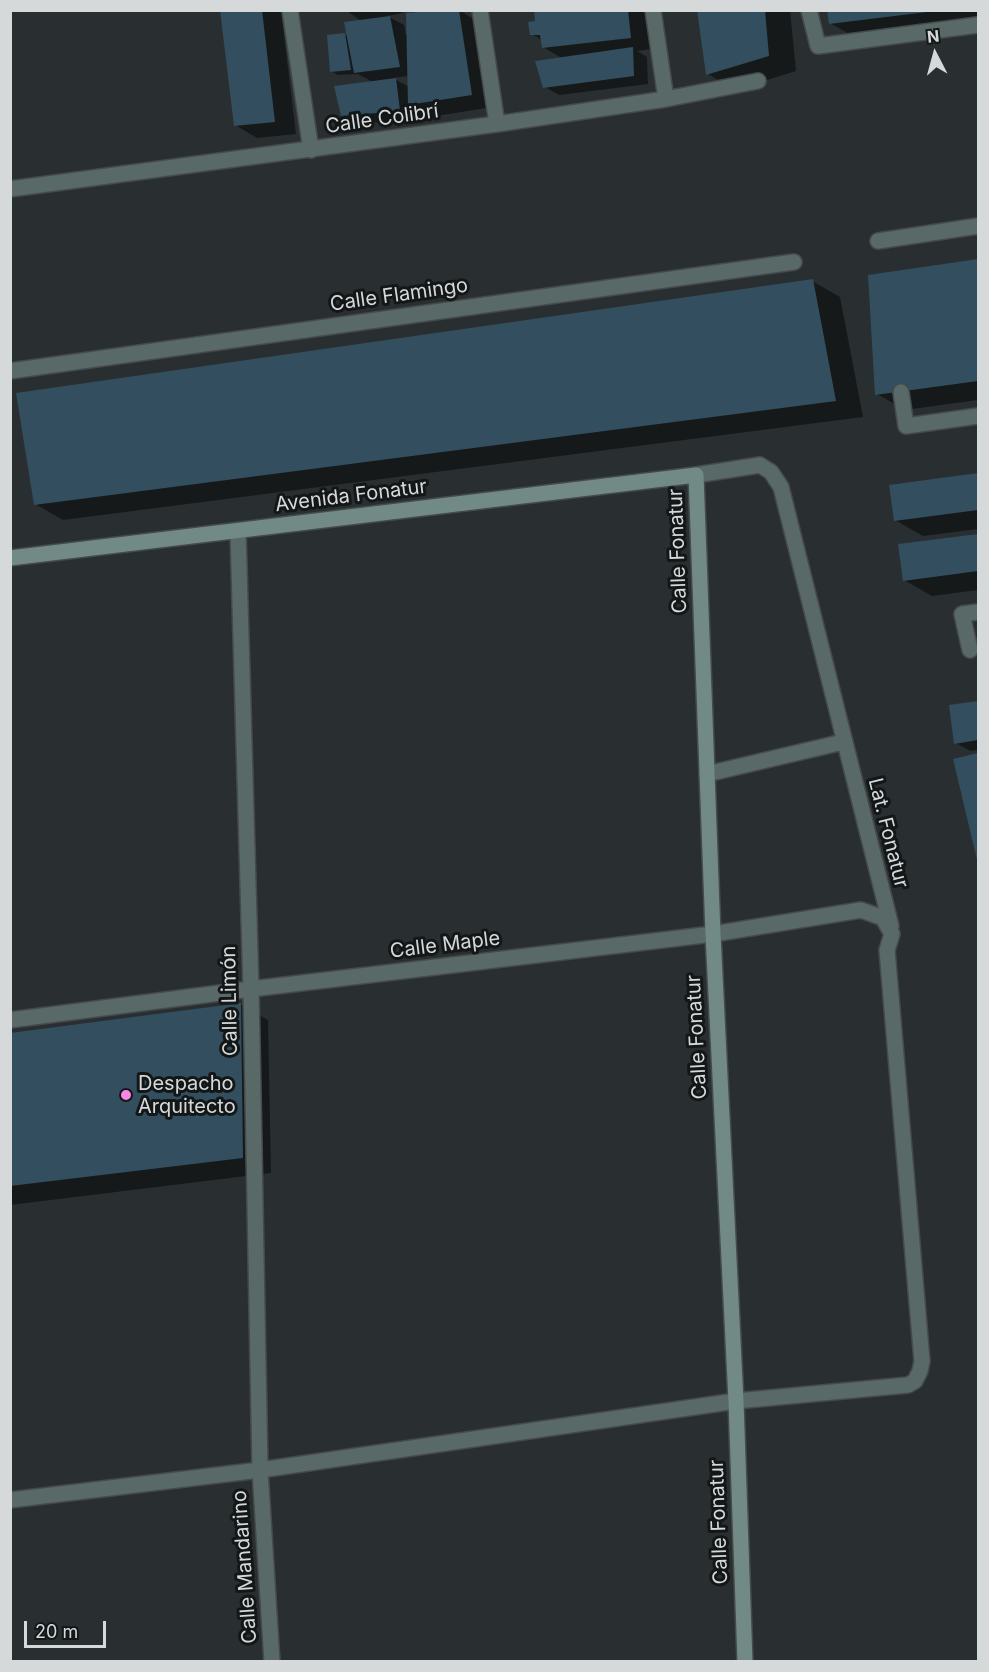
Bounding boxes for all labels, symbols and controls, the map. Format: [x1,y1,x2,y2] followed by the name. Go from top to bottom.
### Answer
[905,24,965,84] north arrow
[926,26,940,47] text: N
[324,99,440,139] street label: Calle Colibrí
[328,273,470,317] street label: Calle Flamingo
[274,475,428,517] street label: Avenida Fonatur
[664,488,692,614] street label: Calle Fonatur
[863,776,913,890] street label: Lat. Fonatur
[389,926,501,964] street label: Calle Maple
[217,946,243,1056] street label: Calle Limón
[682,974,712,1100] street label: Calle Fonatur
[138,1072,236,1119] place label: Despacho Arquitecto
[119,1088,133,1102] marker: Despacho Arquitecto
[705,1459,733,1585] street label: Calle Fonatur
[228,1489,262,1645] street label: Calle Mandarino
[27,1609,110,1647] scale bar
[35,1621,78,1642] text: 20 m

